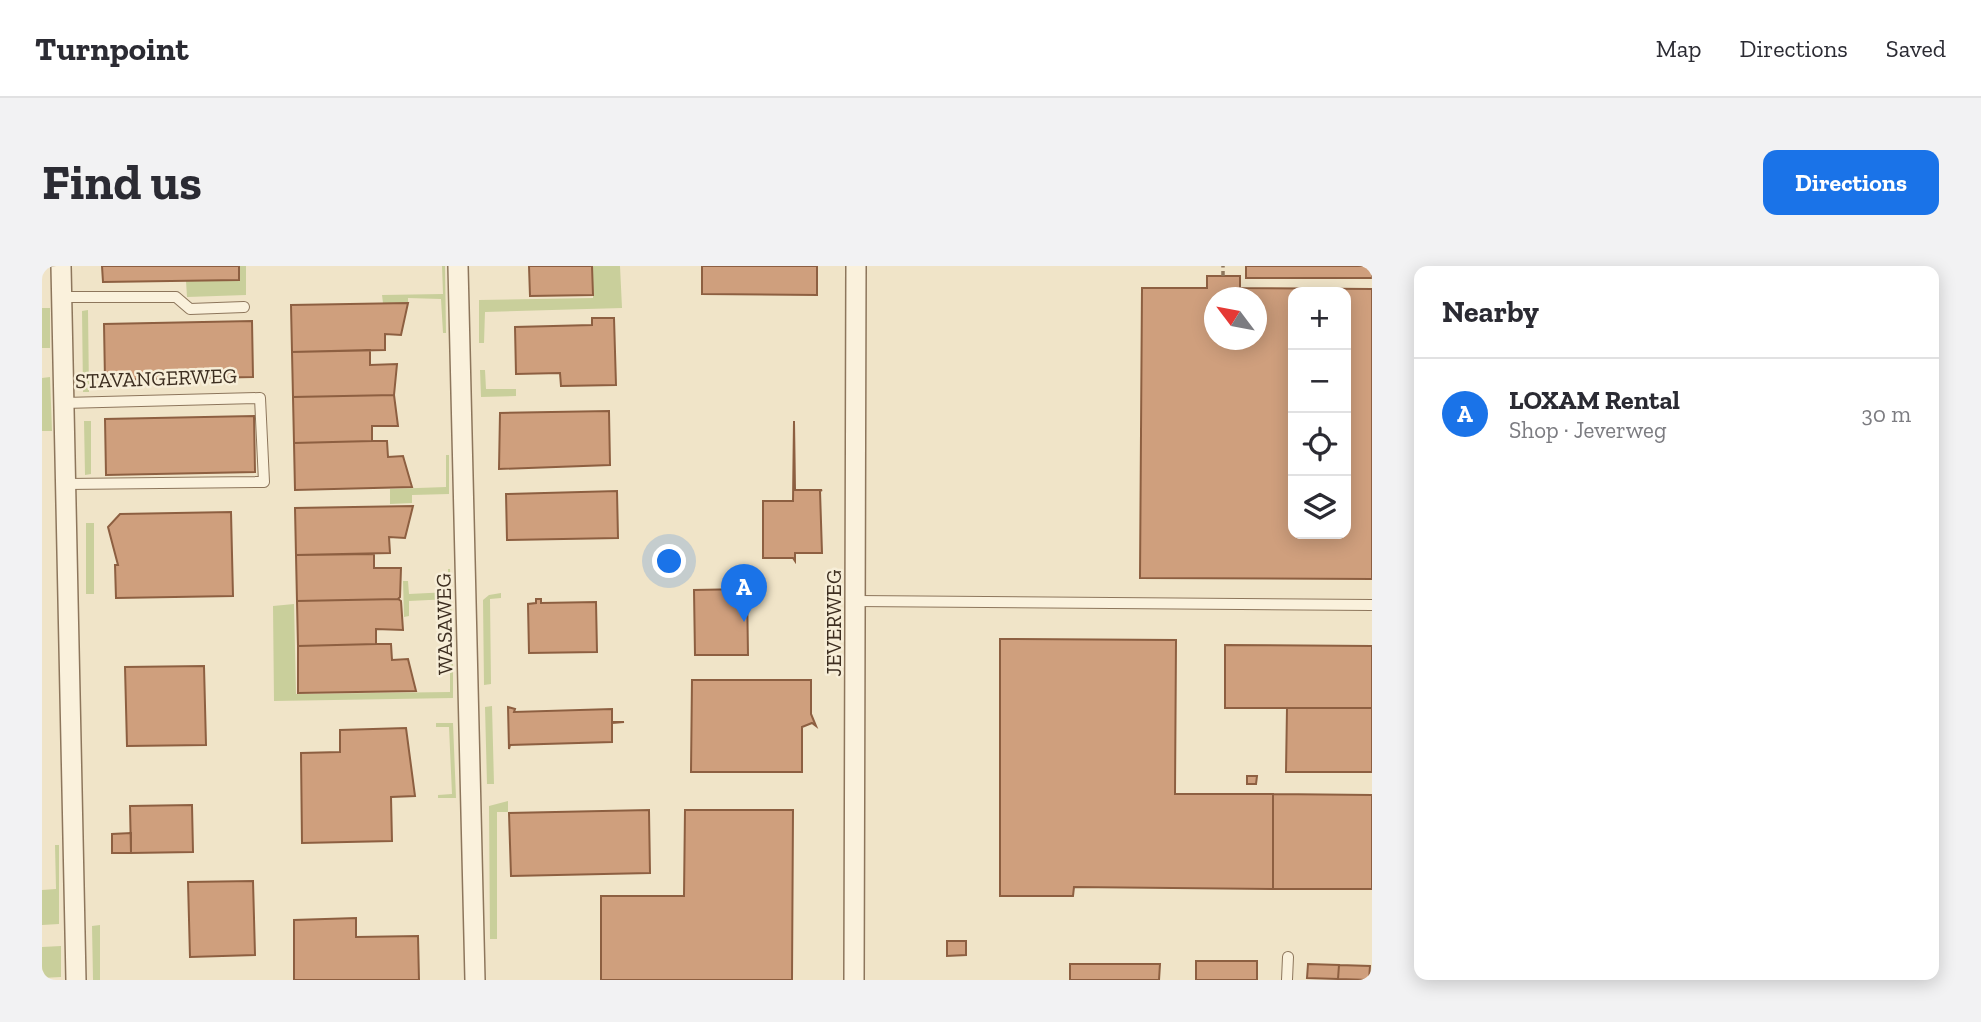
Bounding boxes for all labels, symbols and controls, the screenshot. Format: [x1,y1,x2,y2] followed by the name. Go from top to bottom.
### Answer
[35,29,189,68] text: Turnpoint
[1656,34,1702,63] text: Map
[1740,34,1848,63] text: Directions
[1886,34,1946,63] text: Saved
[1763,150,1939,215] button: Directions
[42,153,202,212] text: Find us
[1204,287,1267,350] north arrow
[1288,287,1351,539] map controls
[1288,287,1351,350] button: +
[1442,294,1539,330] text: Nearby
[1288,350,1351,413] button: −
[75,363,237,393] street label: STAVANGERWEG
[1509,384,1680,416] text: LOXAM Rental
[1457,400,1473,428] text: A
[1861,400,1911,428] text: 30 m
[1288,413,1351,476] button: locate
[1509,416,1667,444] text: Shop · Jeverweg
[1288,476,1351,539] button: layers
[652,544,686,578] your location
[721,564,767,622] pin: A
[821,570,846,676] street label: JEVERWEG
[431,573,457,675] street label: WASAWEG

